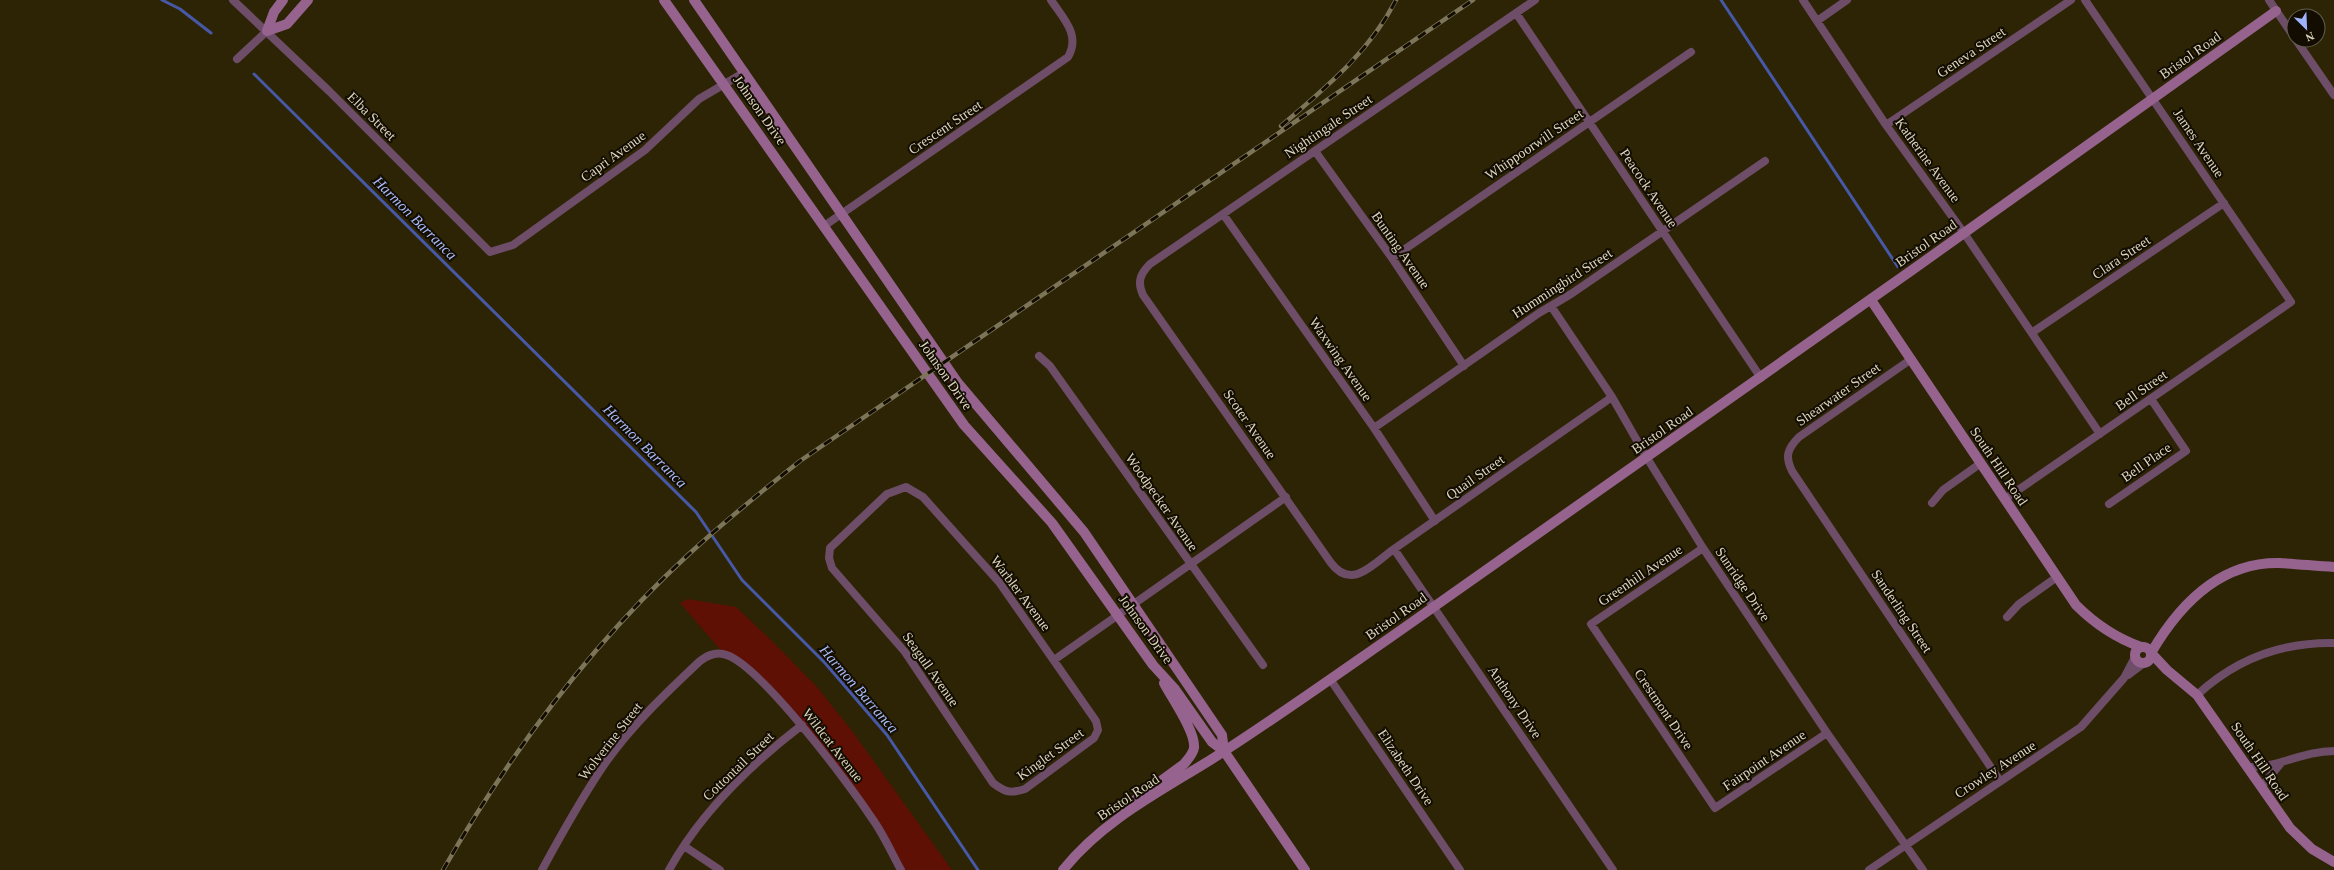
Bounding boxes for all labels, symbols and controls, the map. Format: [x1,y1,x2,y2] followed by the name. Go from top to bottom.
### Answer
[2286,8,2326,48] north arrow
[1934,24,2008,81] street label: Geneva Street
[2157,29,2224,82] street label: Bristol Road
[2304,30,2316,44] text: N
[730,73,789,148] street label: Johnson Drive
[344,89,399,144] street label: Elba Street
[1282,92,1375,161] street label: Nightingale Street
[906,97,985,157] street label: Crescent Street
[1483,106,1586,183] street label: Whippoorwill Street
[2170,106,2227,180] street label: James Avenue
[1892,115,1963,205] street label: Katherine Avenue
[578,128,649,185] street label: Capri Avenue
[1617,146,1680,231] street label: Peacock Avenue
[369,172,460,263] water label: Harmon Barranca
[1369,209,1433,292] street label: Bunting Avenue
[1893,217,1960,270] street label: Bristol Road
[2090,233,2153,282] street label: Clara Street
[1510,246,1615,321] street label: Hummingbird Street
[1306,315,1375,404] street label: Waxwing Avenue
[916,338,975,413] street label: Johnson Drive
[1793,360,1883,429] street label: Shearwater Street
[2113,367,2170,414] street label: Bell Street
[1220,387,1279,462] street label: Scoter Avenue
[599,400,690,491] water label: Harmon Barranca
[1629,404,1696,457] street label: Bristol Road
[1967,424,2030,508] street label: South Hill Road
[2119,440,2174,485] street label: Bell Place
[1122,451,1201,554] street label: Woodpecker Avenue
[1443,452,1507,503] street label: Quail Street
[1595,542,1685,609] street label: Greenhill Avenue
[1712,544,1773,624] street label: Sunridge Drive
[988,553,1054,634] street label: Warbler Avenue
[1868,567,1935,656] street label: Sanderling Street
[1363,590,1430,643] street label: Bristol Road
[1116,592,1176,667] street label: Johnson Drive
[899,629,962,709] street label: Seagull Avenue
[816,641,902,736] water label: Harmon Barranca
[1485,663,1544,741] street label: Anthony Drive
[1631,666,1696,752] street label: Crestmont Drive
[576,700,645,783] street label: Wolverine Street
[799,706,866,785] street label: Wildcat Avenue
[2228,719,2291,803] street label: South Hill Road
[1014,725,1086,783] street label: Kinglet Street
[1375,727,1436,808] street label: Elizabeth Drive
[1720,727,1809,794] street label: Fairpoint Avenue
[700,729,777,804] street label: Cottontail Street
[1952,738,2039,801] street label: Crowley Avenue
[1095,771,1162,824] street label: Bristol Road

